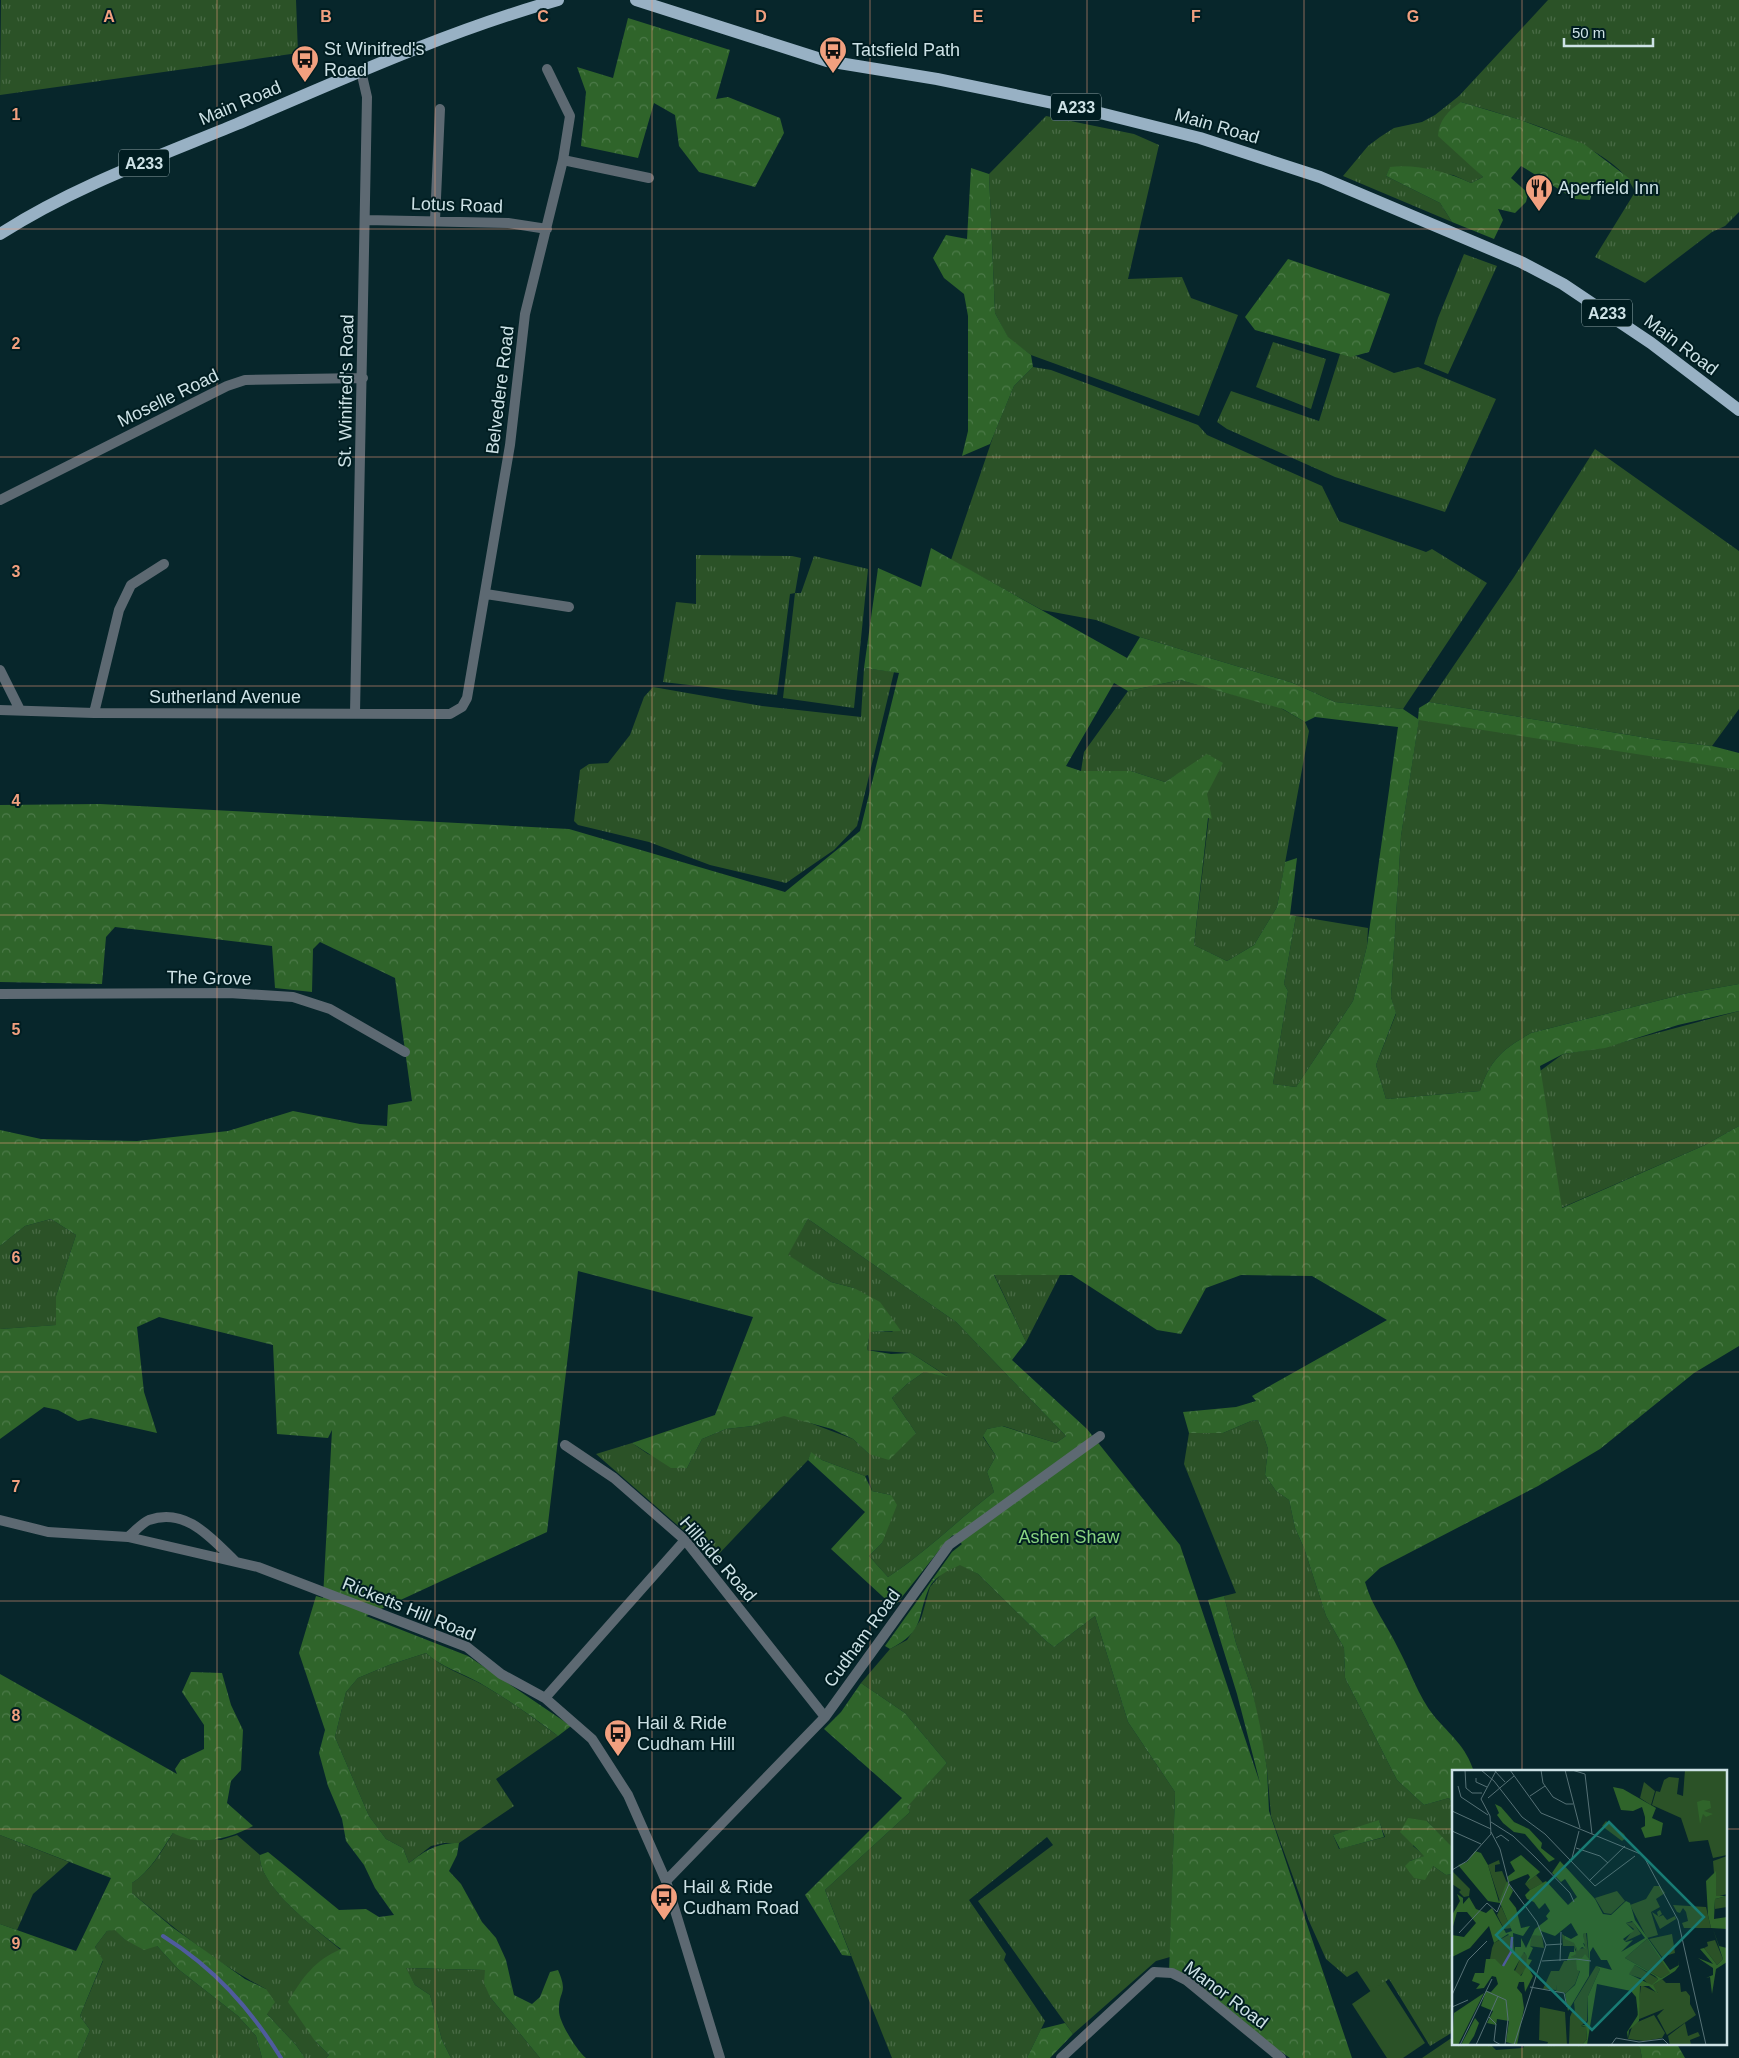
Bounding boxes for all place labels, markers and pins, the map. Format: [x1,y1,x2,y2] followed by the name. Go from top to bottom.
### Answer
[818,35,848,74] bus stop icon: Tatsfield Path
[324,39,424,80] place label: St Winifred's Road
[852,40,960,60] place label: Tatsfield Path
[290,44,320,83] bus stop icon: St Winifred's Road
[1524,173,1554,212] restaurant icon: Aperfield Inn
[1558,178,1659,198] place label: Aperfield Inn
[637,1713,735,1754] place label: Hail & Ride Cudham Hill
[603,1718,633,1757] bus stop icon: Hail & Ride Cudham Hill
[683,1877,799,1918] place label: Hail & Ride Cudham Road
[649,1882,679,1921] bus stop icon: Hail & Ride Cudham Road

